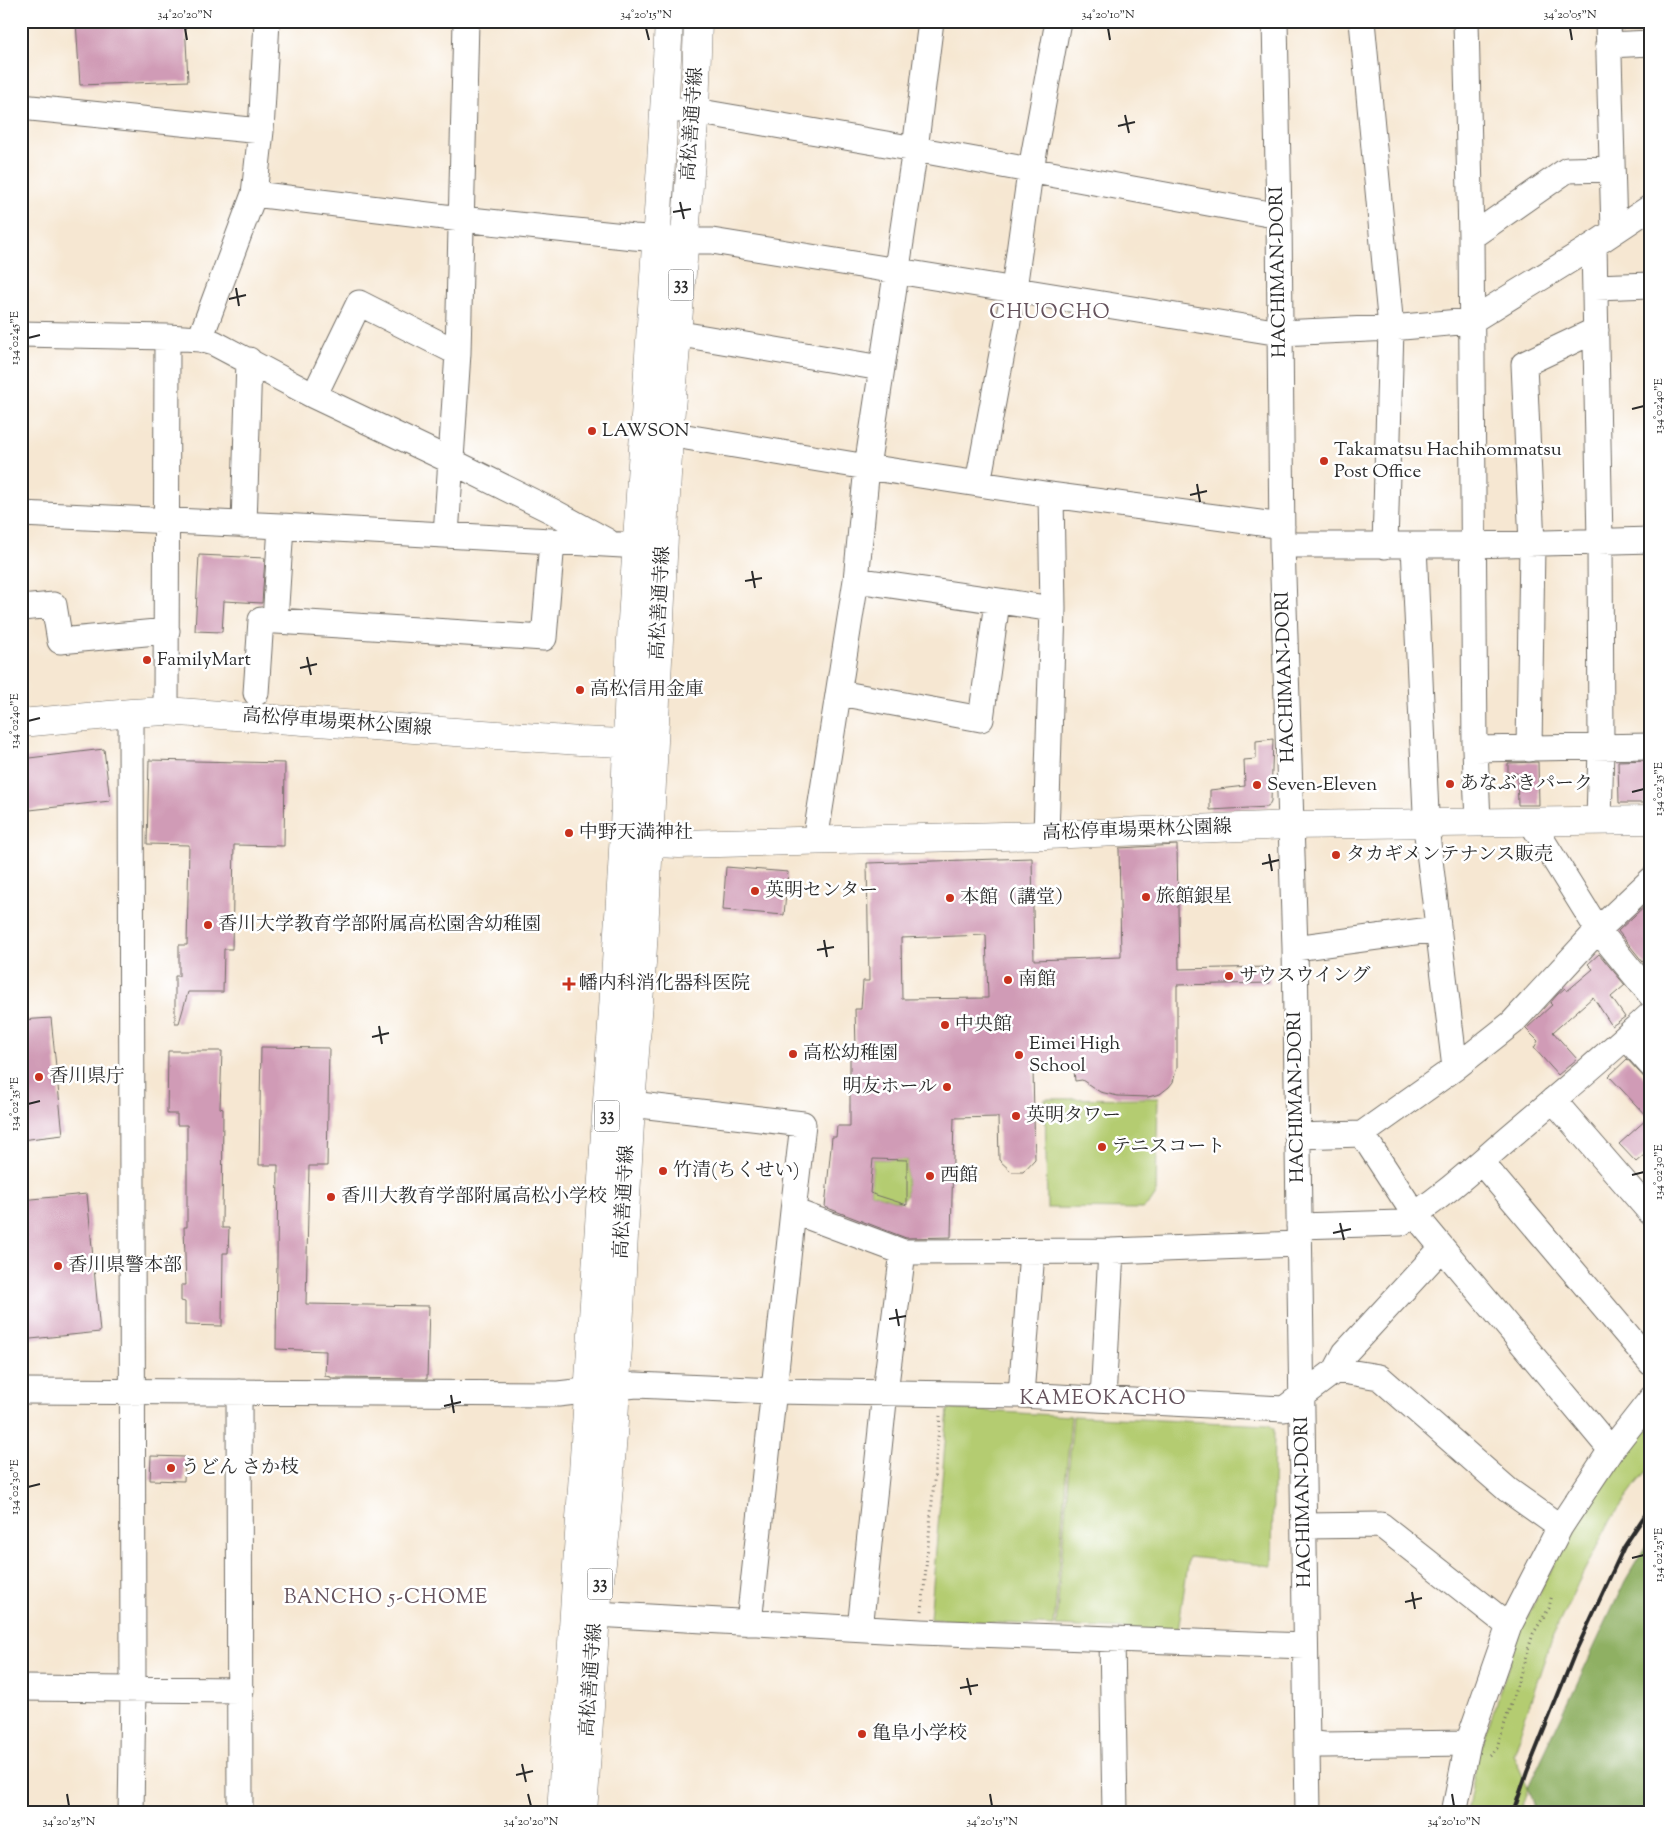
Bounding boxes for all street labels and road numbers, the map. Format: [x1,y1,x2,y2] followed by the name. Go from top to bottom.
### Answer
[676,66,710,182] street label: 高松善通寺線
[1264,186,1294,358] street label: HACHIMAN-DORI
[668,270,694,300] road number: 33
[645,545,677,661] street label: 高松善通寺線
[1270,591,1302,763] street label: HACHIMAN-DORI
[241,703,433,743] street label: 高松停車場栗林公園線
[1042,814,1232,848] street label: 高松停車場栗林公園線
[1282,1011,1312,1183] street label: HACHIMAN-DORI
[594,1100,620,1132] road number: 33
[609,1144,641,1260] street label: 高松善通寺線
[1289,1416,1319,1588] street label: HACHIMAN-DORI
[588,1568,612,1600] road number: 33
[575,1622,609,1738] street label: 高松善通寺線

